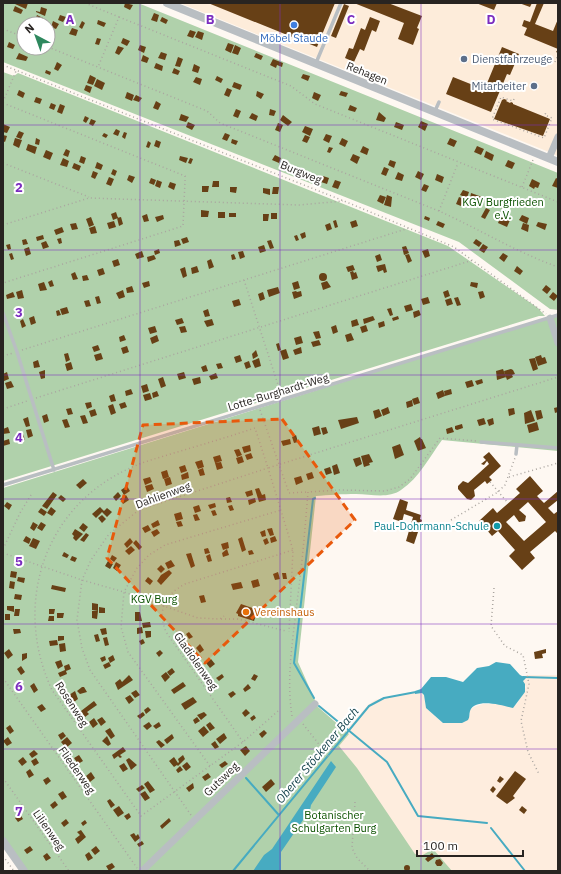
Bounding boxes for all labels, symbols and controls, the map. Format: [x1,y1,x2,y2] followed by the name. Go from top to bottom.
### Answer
[66,11,75,28] text: A
[206,11,215,28] text: B
[347,11,356,28] text: C
[486,11,496,28] text: D
[16,16,56,56] north arrow
[289,20,299,30] marker: Möbel Staude
[22,21,37,36] text: N
[260,31,328,45] place label: Möbel Staude
[472,52,552,66] place label: Dienstfahrzeuge
[459,54,469,64] marker: Dienstfahrzeuge
[344,58,390,88] street label: Rehagen
[471,79,526,93] place label: Mitarbeiter
[529,81,539,91] marker: Mitarbeiter
[278,157,324,187] street label: Burgweg
[15,179,23,196] text: 2
[462,195,544,222] park label: KGV Burgfrieden e.V.
[15,304,23,321] text: 3
[226,370,330,414] street label: Lotte-Burghardt-Weg
[15,429,23,446] text: 4
[133,478,193,511] street label: Dahlienweg
[374,519,489,533] place label: Paul-Dohrmann-Schule
[492,521,502,531] marker: Paul-Dohrmann-Schule
[15,553,23,570] text: 5
[131,592,177,606] park label: KGV Burg
[254,605,315,619] place label: Vereinshaus
[241,607,251,617] marker: Vereinshaus
[171,629,221,693] street label: Gladiolenweg
[15,678,23,695] text: 6
[52,679,92,729] street label: Rosenweg
[272,704,362,806] water label: Oberer Stöckener Bach
[56,744,99,797] street label: Fliederweg
[201,759,242,799] street label: Gutsweg
[15,803,23,820] text: 7
[30,807,68,853] street label: Lilienweg
[292,808,377,835] park label: Botanischer Schulgarten Burg
[417,832,523,858] scale bar
[423,838,458,853] text: 100 m

